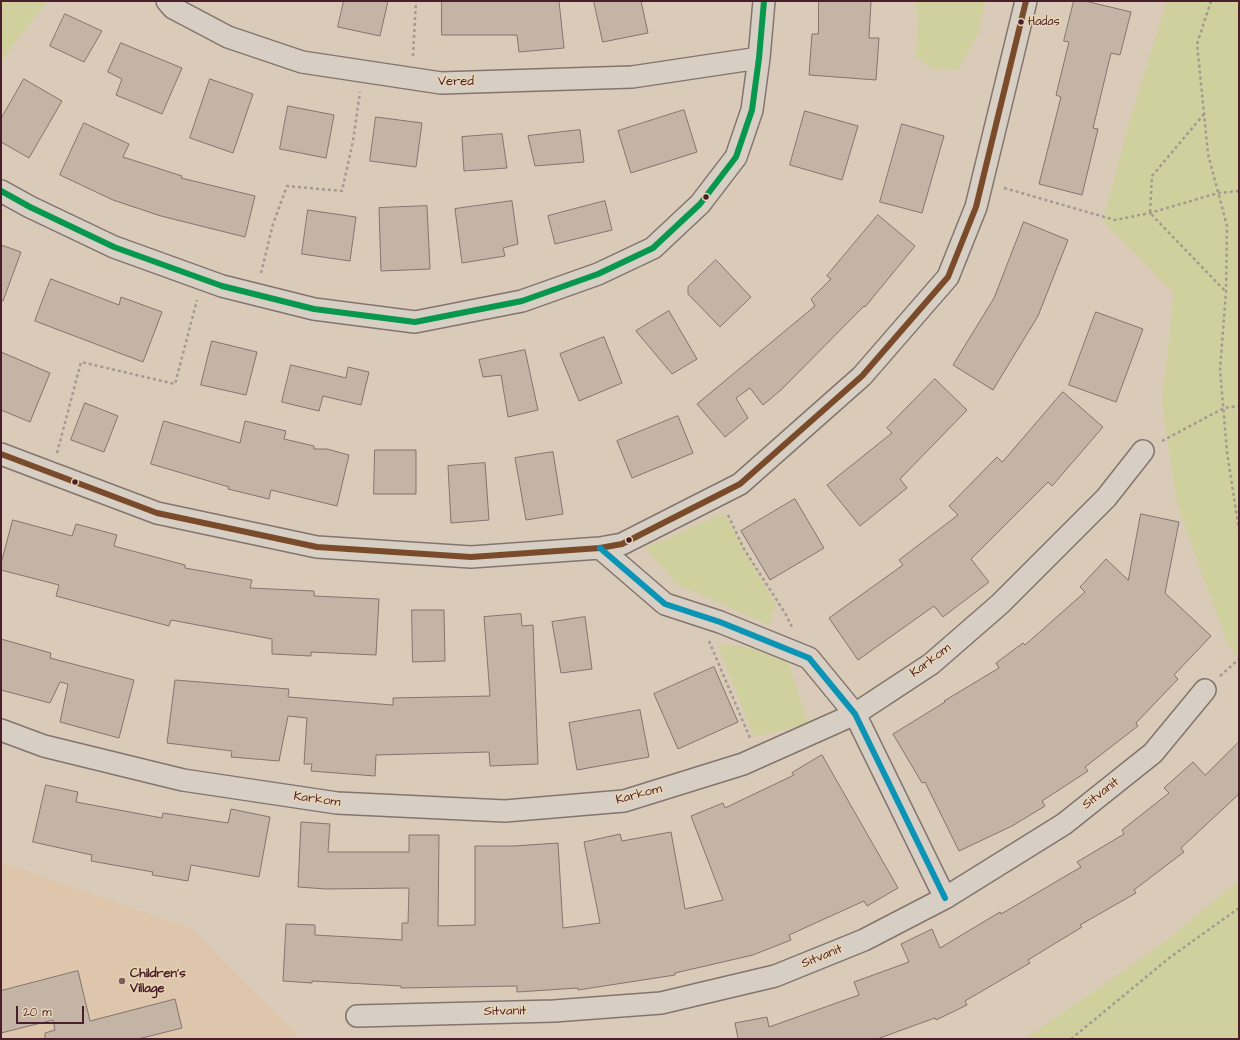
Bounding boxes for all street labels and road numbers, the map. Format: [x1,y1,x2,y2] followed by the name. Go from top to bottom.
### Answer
[438,74,474,90] street label: Vered
[908,641,954,681] street label: Karkom
[1079,775,1123,813] street label: Sitvanit
[614,781,664,809] street label: Karkom
[293,789,341,811] street label: Karkom
[799,942,845,972] street label: Sitvanit
[484,1004,526,1020] street label: Sitvanit

